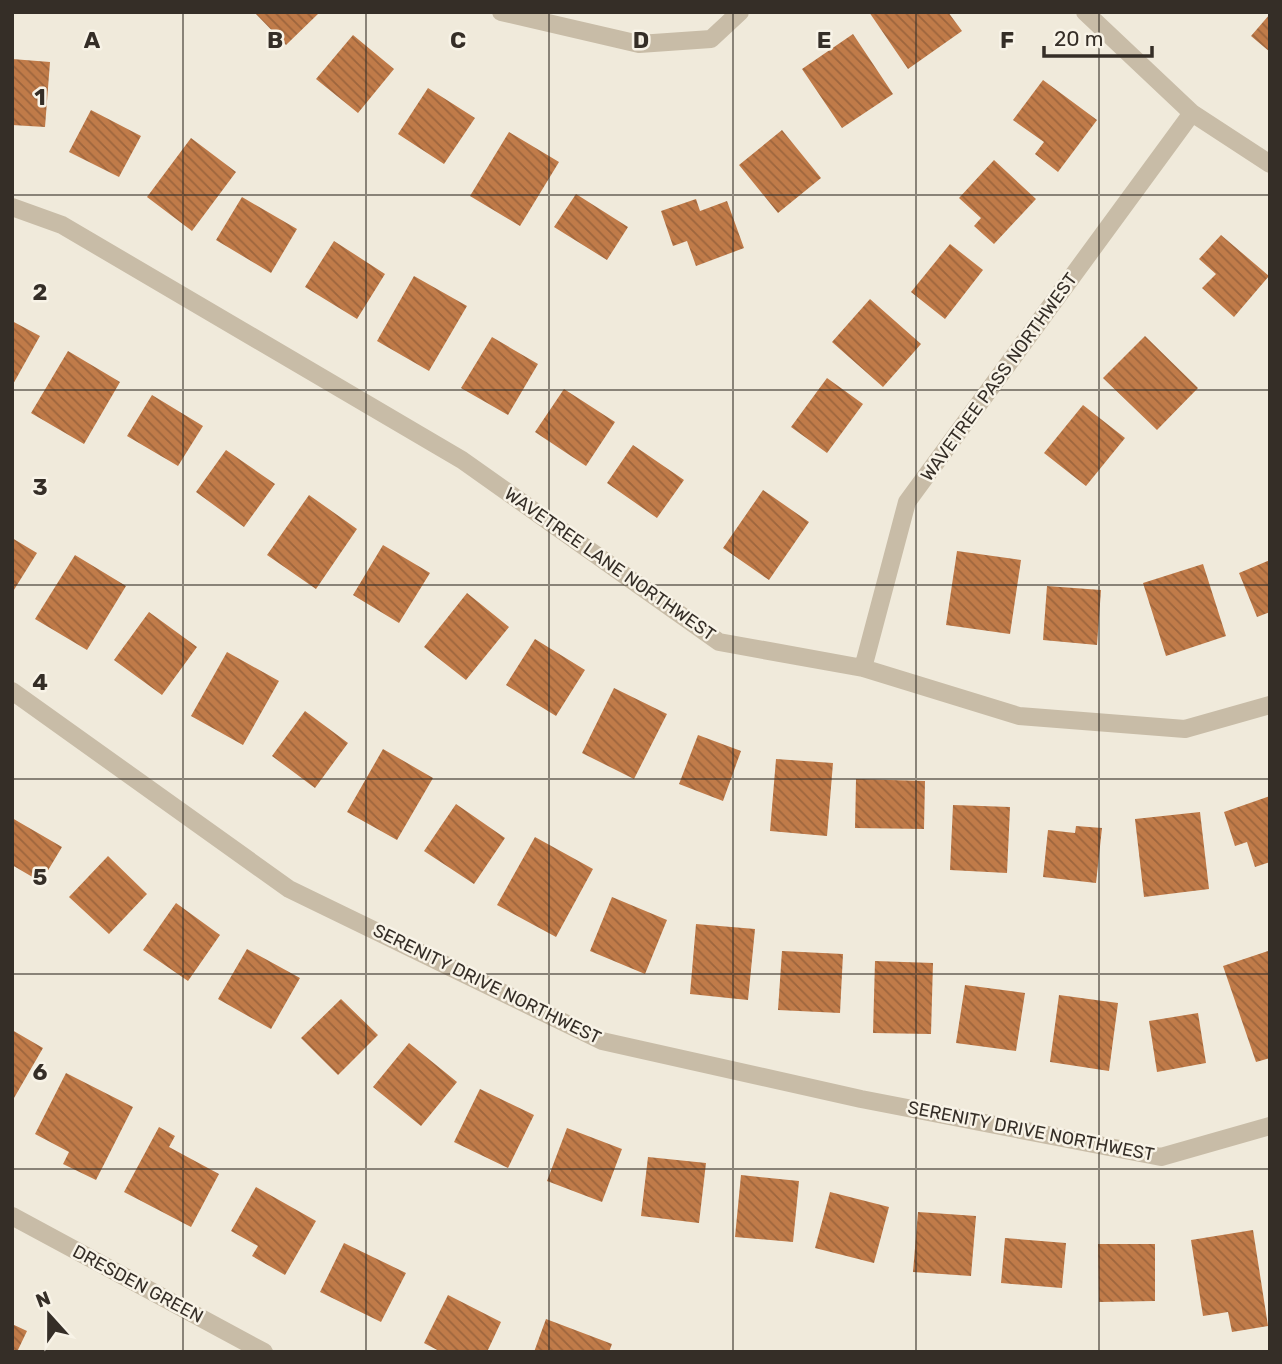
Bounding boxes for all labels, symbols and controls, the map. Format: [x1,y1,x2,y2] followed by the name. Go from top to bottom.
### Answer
[1044,14,1152,58] scale bar
[84,26,101,54] text: A
[267,26,283,54] text: B
[450,26,466,54] text: C
[633,26,649,54] text: D
[817,26,831,54] text: E
[1000,26,1014,54] text: F
[1054,26,1103,51] text: 20 m
[34,83,46,111] text: 1
[916,269,1082,485] street label: WAVETREE PASS NORTHWEST
[33,278,47,306] text: 2
[32,473,48,501] text: 3
[500,483,720,645] street label: WAVETREE LANE NORTHWEST
[32,668,48,696] text: 4
[33,863,48,891] text: 5
[369,919,605,1049] street label: SERENITY DRIVE NORTHWEST
[33,1058,48,1086] text: 6
[906,1096,1156,1166] street label: SERENITY DRIVE NORTHWEST
[69,1240,207,1328] street label: DRESDEN GREEN
[14,1280,84,1350] north arrow
[33,1286,54,1313] text: N

